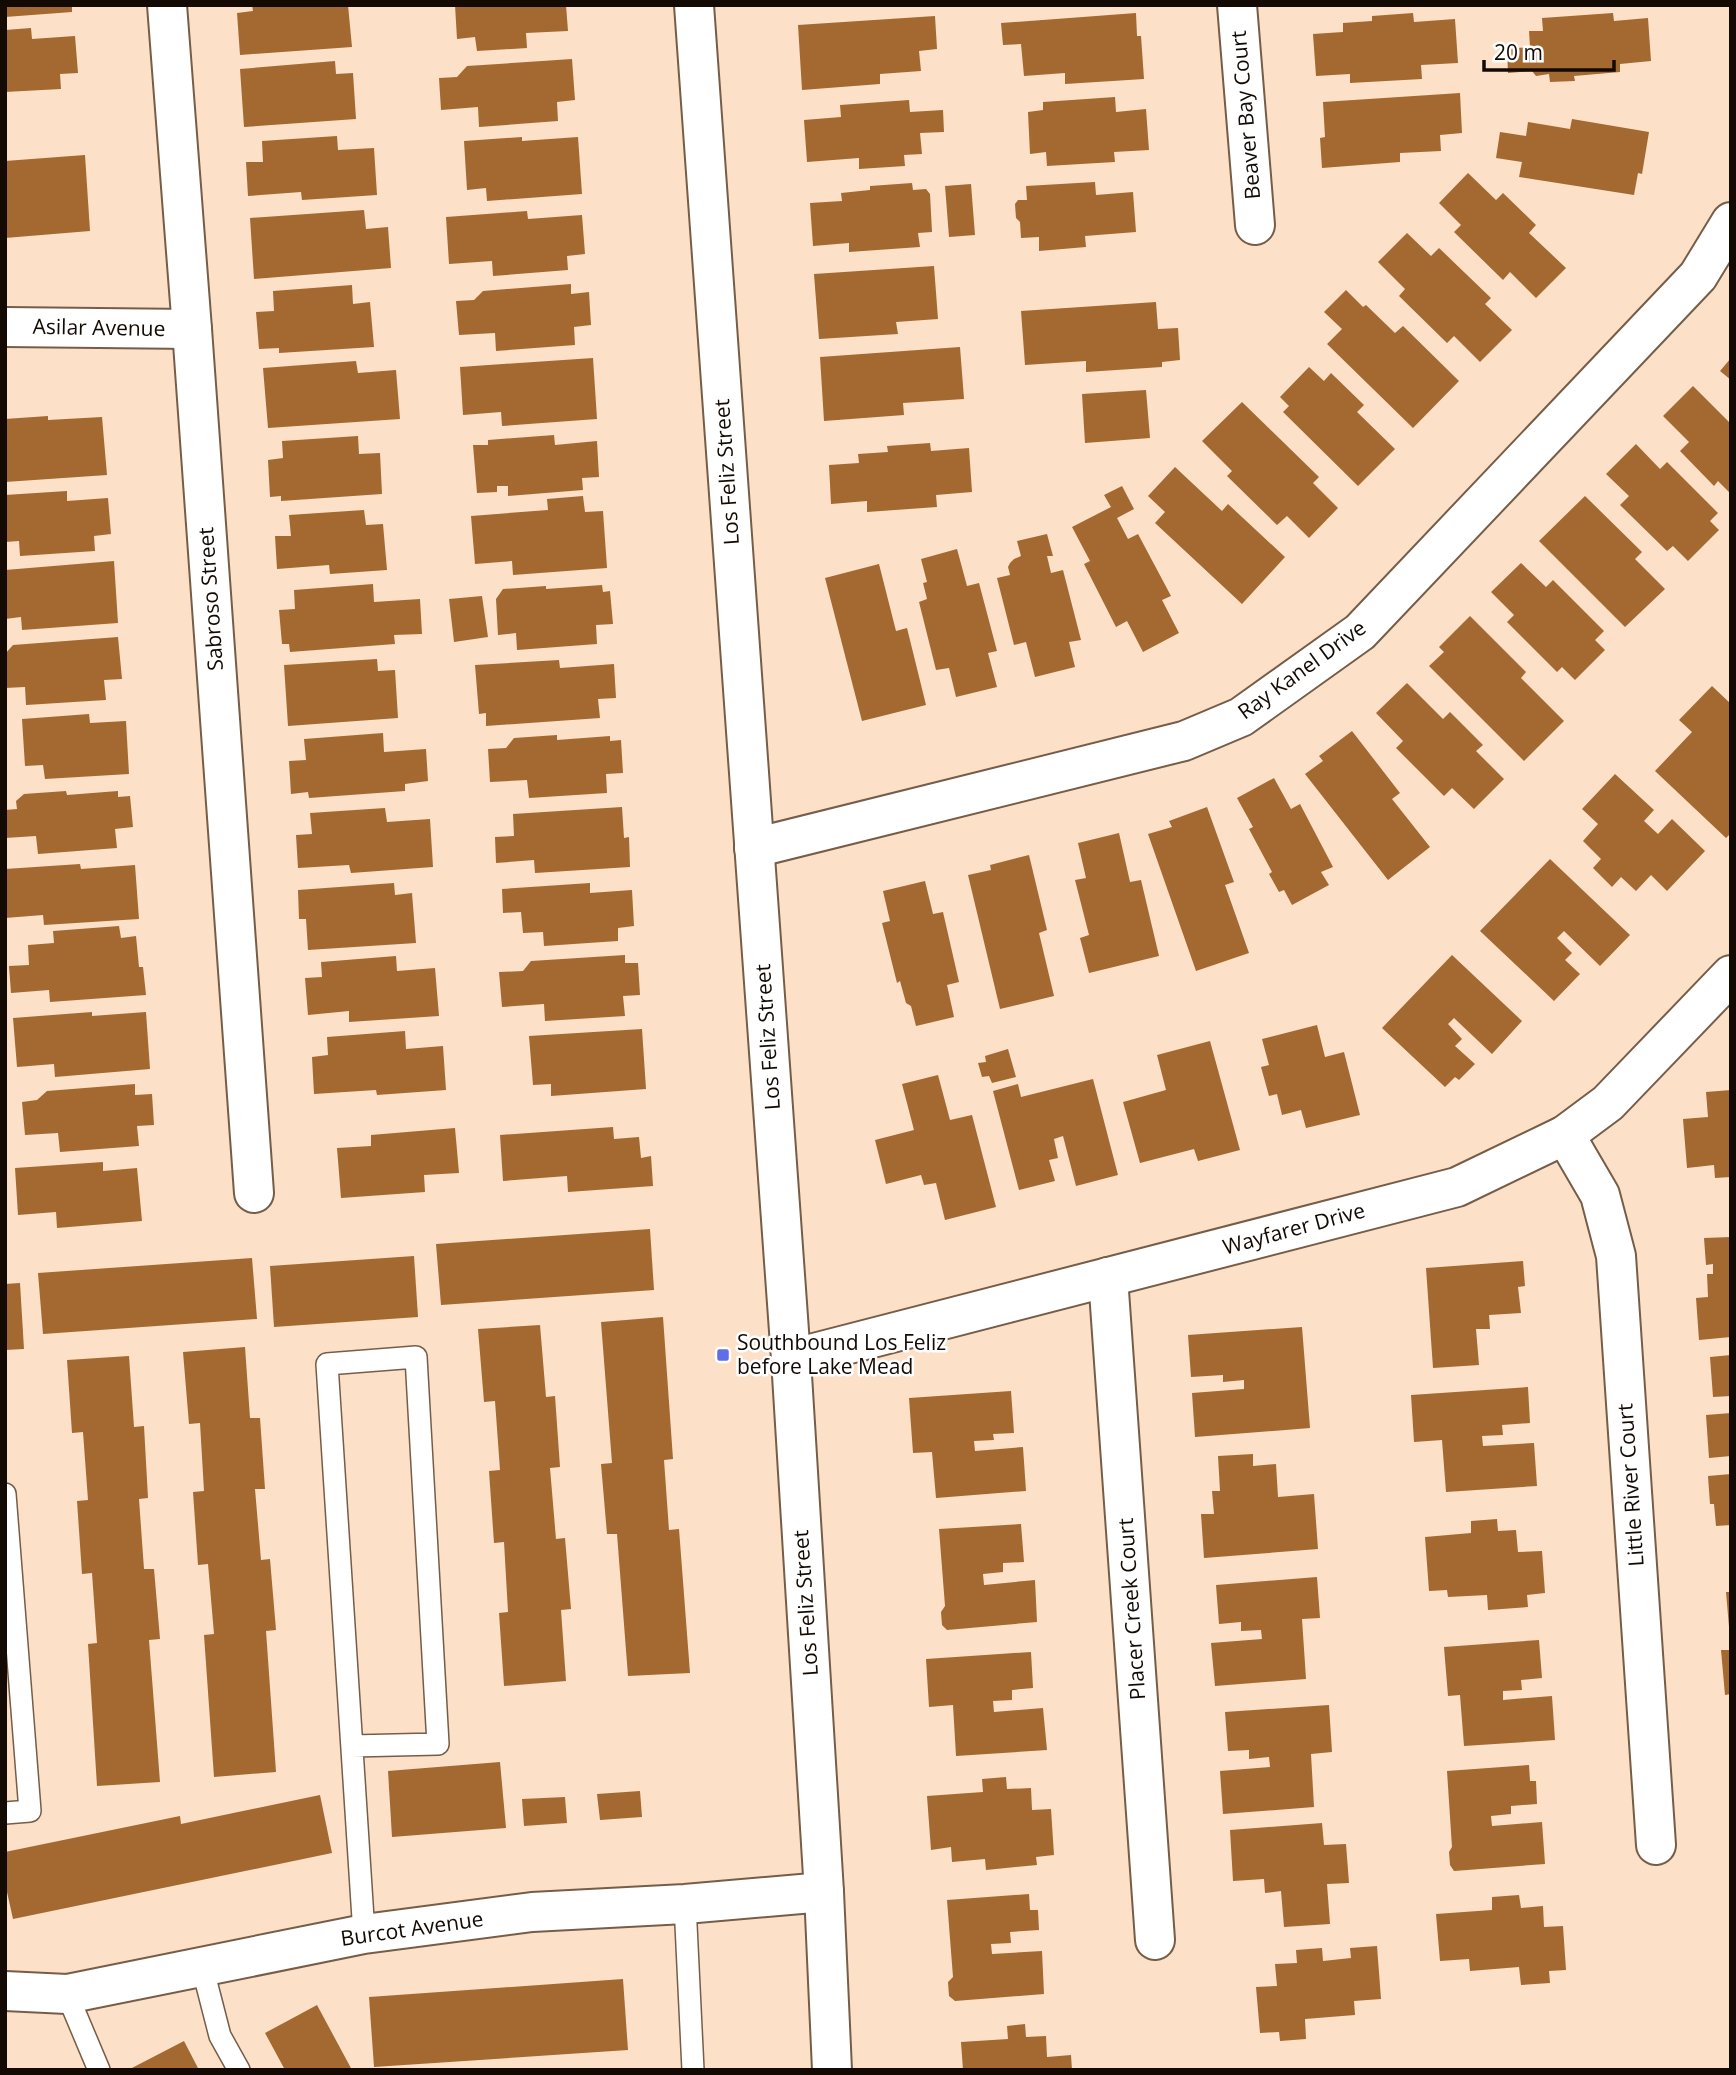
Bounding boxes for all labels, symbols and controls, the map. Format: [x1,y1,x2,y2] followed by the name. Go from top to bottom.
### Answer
[1484,28,1614,72] scale bar
[1224,30,1266,201] street label: Beaver Bay Court
[1494,38,1543,66] text: 20 m
[32,312,166,342] street label: Asilar Avenue
[707,398,745,546] street label: Los Feliz Street
[191,526,229,672] street label: Sabroso Street
[1232,613,1371,725] street label: Ray Kanel Drive
[748,963,786,1111] street label: Los Feliz Street
[1220,1196,1368,1260] street label: Wayfarer Drive
[737,1328,946,1380] place label: Southbound Los Feliz before Lake Mead
[715,1347,731,1363] marker: Southbound Los Feliz before Lake Mead
[1610,1403,1650,1567] street label: Little River Court
[1111,1517,1151,1701] street label: Placer Creek Court
[786,1529,824,1677] street label: Los Feliz Street
[339,1904,485,1952] street label: Burcot Avenue

